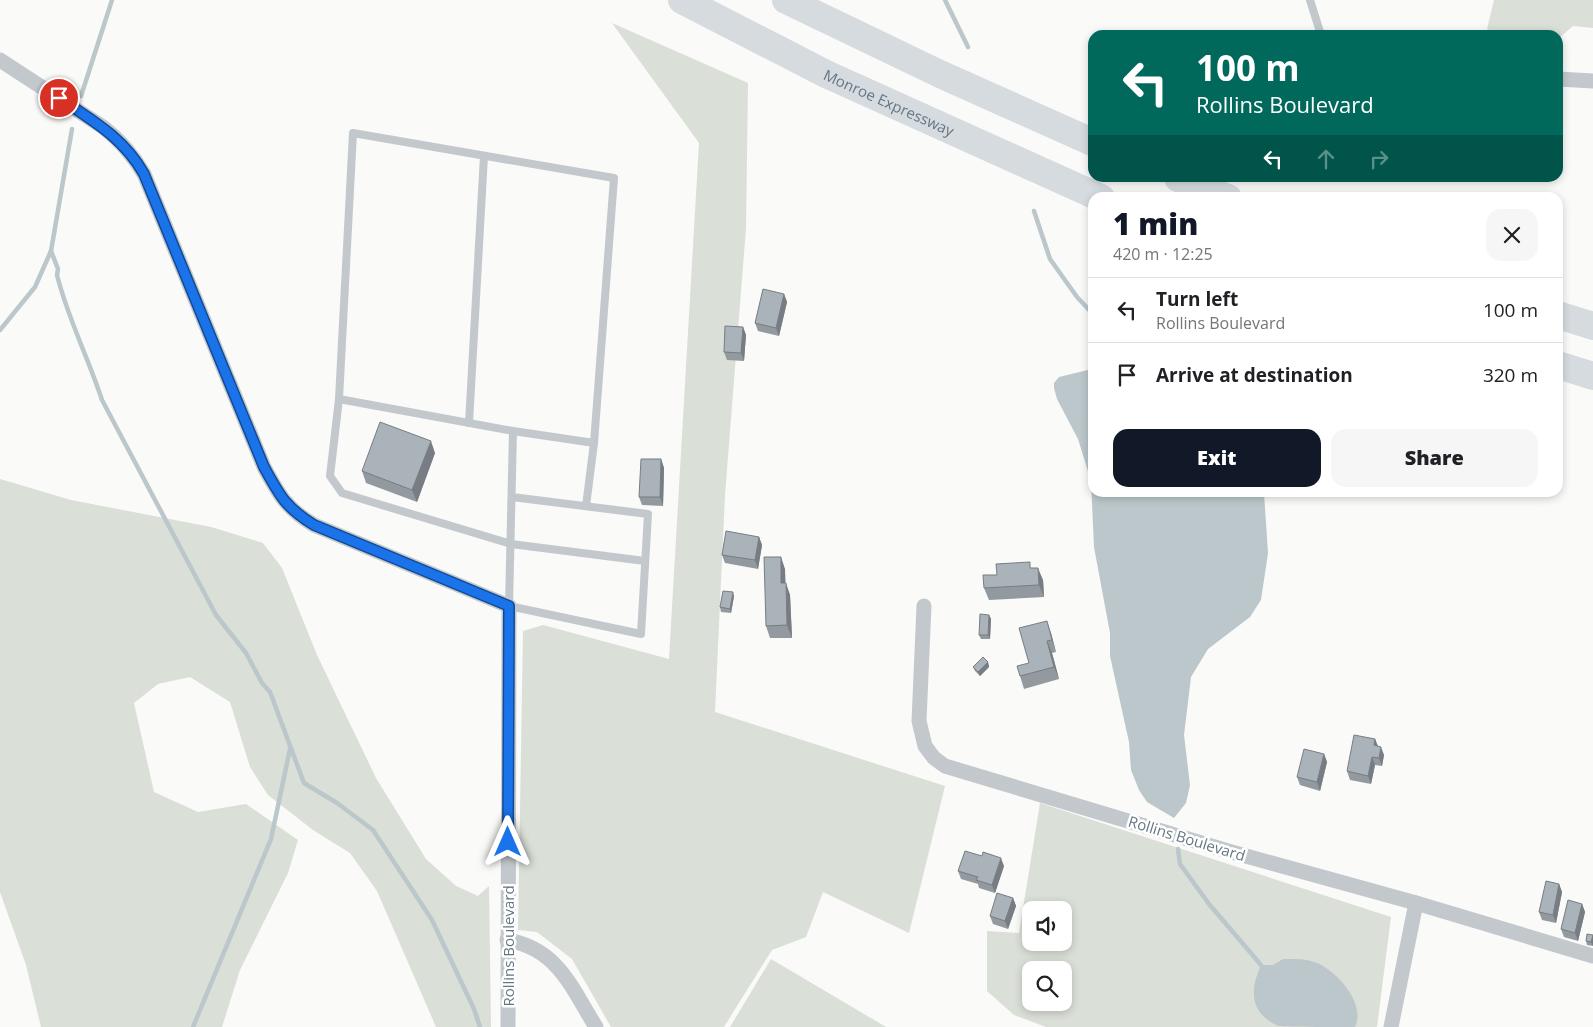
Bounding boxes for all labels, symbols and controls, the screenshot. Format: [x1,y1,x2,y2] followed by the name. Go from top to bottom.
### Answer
[1196,44,1300,91] text: 100 m
[1113,50,1178,115] icon: left
[821,64,958,141] street label: Monroe Expressway
[38,77,80,119] pin
[45,84,73,112] icon: arrive
[1196,89,1374,119] text: Rollins Boulevard
[1259,145,1287,173] icon: left
[1312,145,1340,173] icon: ahead
[1365,145,1393,173] icon: right
[1113,203,1198,244] text: 1 min
[1486,209,1538,261] button: close
[1113,243,1213,265] text: 420 m · 12:25
[1156,286,1238,312] text: Turn left
[1113,296,1141,324] icon: left
[1483,297,1538,323] text: 100 m
[1156,312,1285,334] text: Rollins Boulevard
[1113,361,1141,389] icon: arrive
[1156,362,1353,388] text: Arrive at destination
[1483,362,1538,388] text: 320 m
[1113,429,1321,487] button: Exit
[1331,429,1538,487] button: Share
[1126,811,1248,865] street label: Rollins Boulevard
[481,815,533,867] position arrow
[498,885,518,1007] street label: Rollins Boulevard
[1022,901,1072,1011] map controls
[1022,901,1072,951] button: sound
[1022,961,1072,1011] button: search

